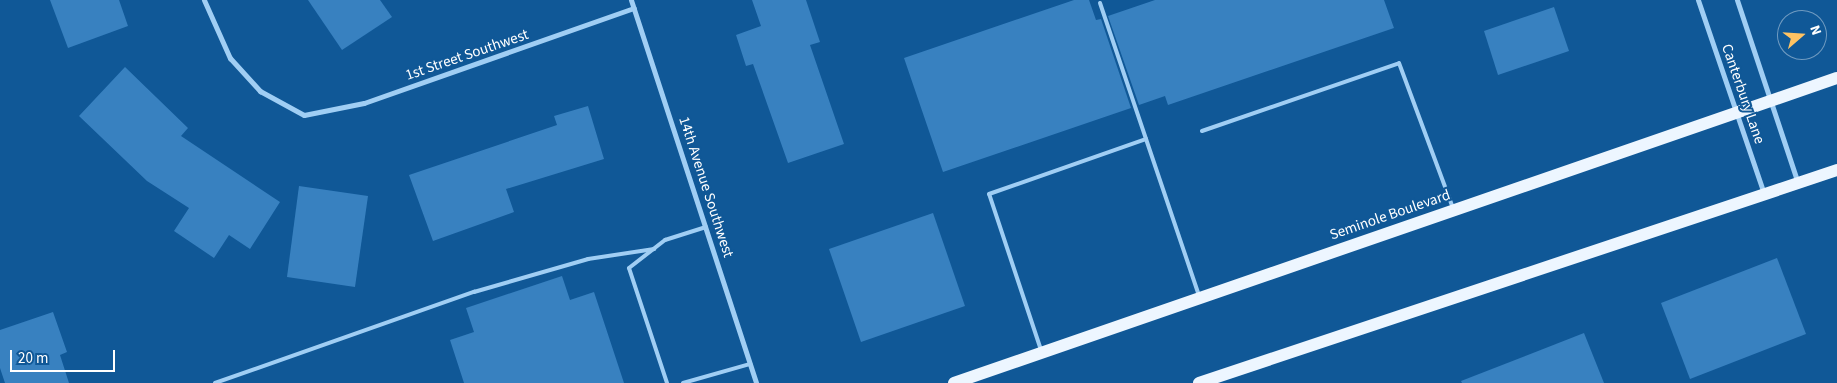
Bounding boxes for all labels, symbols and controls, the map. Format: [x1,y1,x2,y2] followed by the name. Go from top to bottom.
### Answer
[1777,10,1827,60] north arrow
[1804,23,1826,38] text: N
[403,26,531,84] street label: 1st Street Southwest
[1717,42,1769,146] street label: Canterbury Lane
[675,114,737,260] street label: 14th Avenue Southwest
[1327,186,1453,244] street label: Seminole Boulevard
[12,340,118,372] scale bar
[18,348,48,369] text: 20 m

